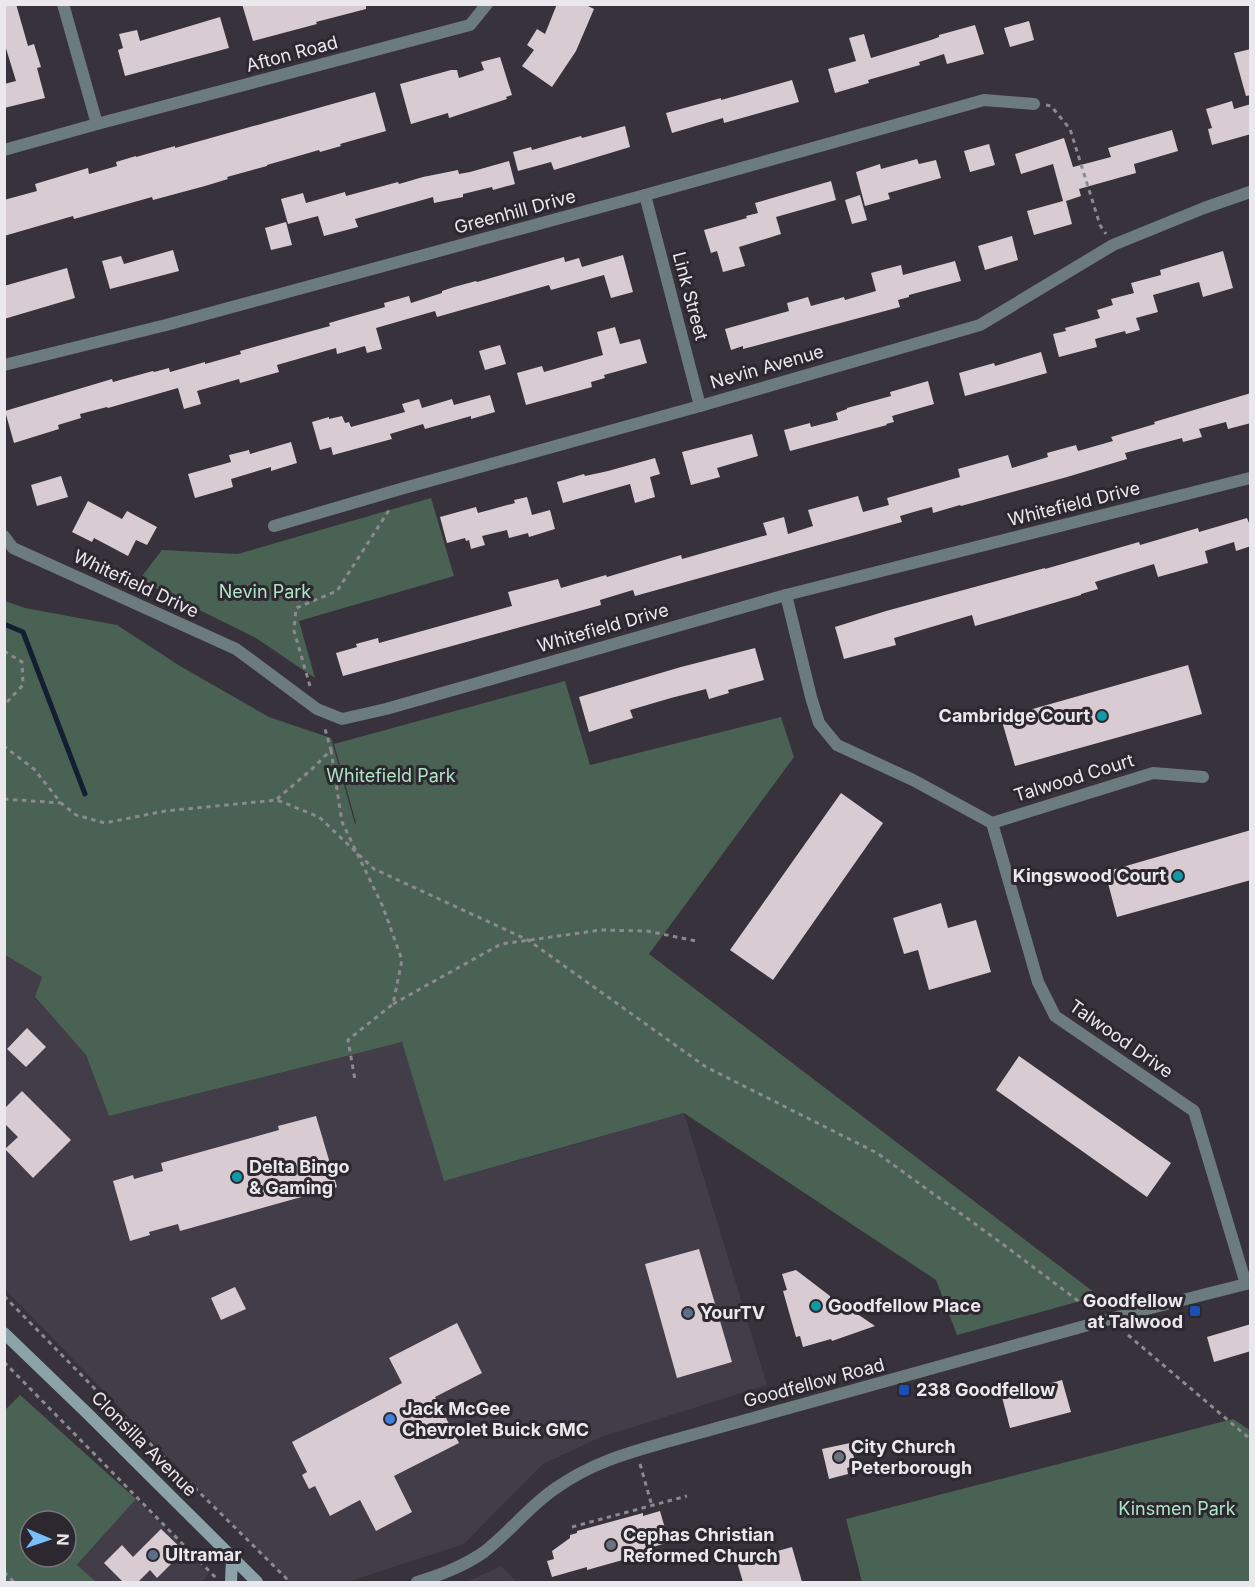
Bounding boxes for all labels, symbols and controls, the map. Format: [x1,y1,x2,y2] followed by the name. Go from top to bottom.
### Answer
[244,31,340,76] street label: Afton Road
[452,185,578,238] street label: Greenhill Drive
[669,249,712,343] street label: Link Street
[708,340,826,393] street label: Nevin Avenue
[1006,477,1142,530] street label: Whitefield Drive
[70,545,202,622] street label: Whitefield Drive
[219,581,311,602] park label: Nevin Park
[535,599,671,656] street label: Whitefield Drive
[939,705,1090,726] place label: Cambridge Court
[1095,709,1109,723] marker: Cambridge Court
[1011,749,1136,806] street label: Talwood Court
[326,765,456,786] park label: Whitefield Park
[1013,865,1166,886] place label: Kingswood Court
[1171,869,1185,883] marker: Kingswood Court
[1065,995,1177,1082] street label: Talwood Drive
[249,1156,350,1198] place label: Delta Bingo & Gaming
[230,1170,244,1184] marker: Delta Bingo & Gaming
[1083,1290,1184,1332] place label: Goodfellow at Talwood
[828,1295,981,1316] place label: Goodfellow Place
[809,1299,823,1313] marker: Goodfellow Place
[700,1302,765,1323] place label: YourTV
[1188,1304,1202,1318] marker: Goodfellow at Talwood
[681,1306,695,1320] marker: YourTV
[741,1354,887,1411] street label: Goodfellow Road
[916,1379,1056,1400] place label: 238 Goodfellow
[897,1383,911,1397] marker: 238 Goodfellow
[87,1387,201,1501] street label: Clonsilla Avenue
[402,1398,589,1440] place label: Jack McGee Chevrolet Buick GMC
[383,1412,397,1426] marker: Jack McGee Chevrolet Buick GMC
[851,1436,972,1478] place label: City Church Peterborough
[832,1450,846,1464] marker: City Church Peterborough
[1118,1498,1236,1519] park label: Kinsmen Park
[18,1509,78,1569] north arrow
[623,1524,778,1566] place label: Cephas Christian Reformed Church
[53,1533,73,1546] text: N
[604,1538,618,1552] marker: Cephas Christian Reformed Church
[165,1544,242,1565] place label: Ultramar
[146,1548,160,1562] marker: Ultramar

